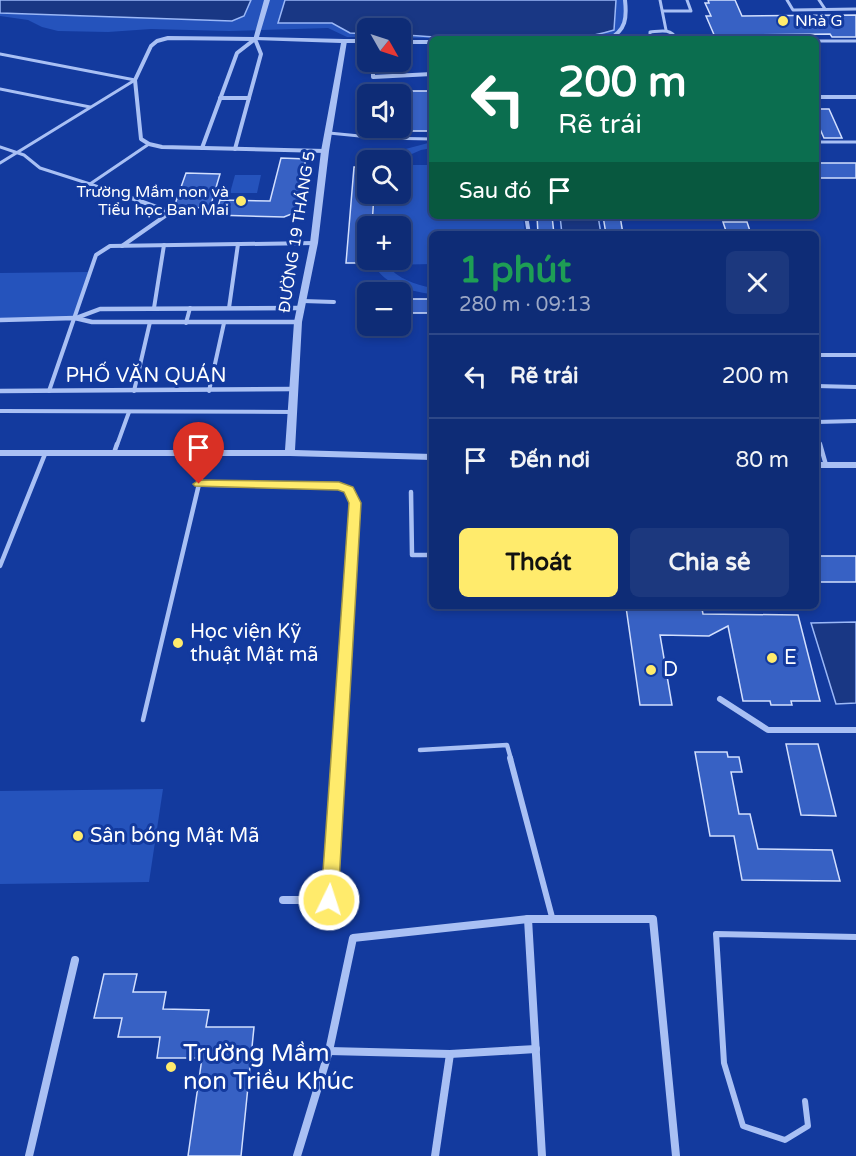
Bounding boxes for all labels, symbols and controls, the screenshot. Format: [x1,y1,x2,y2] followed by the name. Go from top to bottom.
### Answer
[795,11,843,31] place label: Nhà G
[776,14,790,28] marker: Nhà G
[357,18,411,72] north arrow
[357,18,411,336] map controls
[558,57,687,108] text: 200 m
[459,60,537,138] icon: left
[357,84,411,138] button: sound
[558,108,642,141] text: Rẽ trái
[274,150,320,314] street label: ĐƯỜNG 19 THÁNG 5
[357,150,411,204] button: search
[543,174,576,207] icon: arrive
[459,178,531,204] text: Sau đó
[76,182,229,220] place label: Trường Mầm non và Tiểu học Ban Mai
[234,194,248,208] marker: Trường Mầm non và Tiểu học Ban Mai
[357,216,411,270] button: +
[459,249,571,292] text: 1 phút
[726,251,789,314] button: close
[357,282,411,336] button: −
[459,293,591,317] text: 280 m · 09:13
[459,360,492,393] icon: left
[65,361,227,388] street label: PHỐ VĂN QUÁN
[510,363,579,389] text: Rẽ trái
[722,363,789,389] text: 200 m
[173,422,224,484] pin
[182,431,215,464] icon: arrive
[459,444,492,477] icon: arrive
[510,447,590,473] text: Đến nơi
[735,447,789,473] text: 80 m
[459,528,618,597] button: Thoát
[630,528,789,597] button: Chia sẻ
[190,620,319,667] place label: Học viện Kỹ thuật Mật mã
[171,636,185,650] marker: Học viện Kỹ thuật Mật mã
[784,646,797,670] place label: E
[765,651,779,665] marker: E
[663,658,678,682] place label: D
[644,663,658,677] marker: D
[90,824,259,848] place label: Sân bóng Mật Mã
[71,829,85,843] marker: Sân bóng Mật Mã
[297,868,361,932] position arrow
[183,1039,354,1096] place label: Trường Mầm non Triều Khúc
[164,1060,178,1074] marker: Trường Mầm non Triều Khúc

